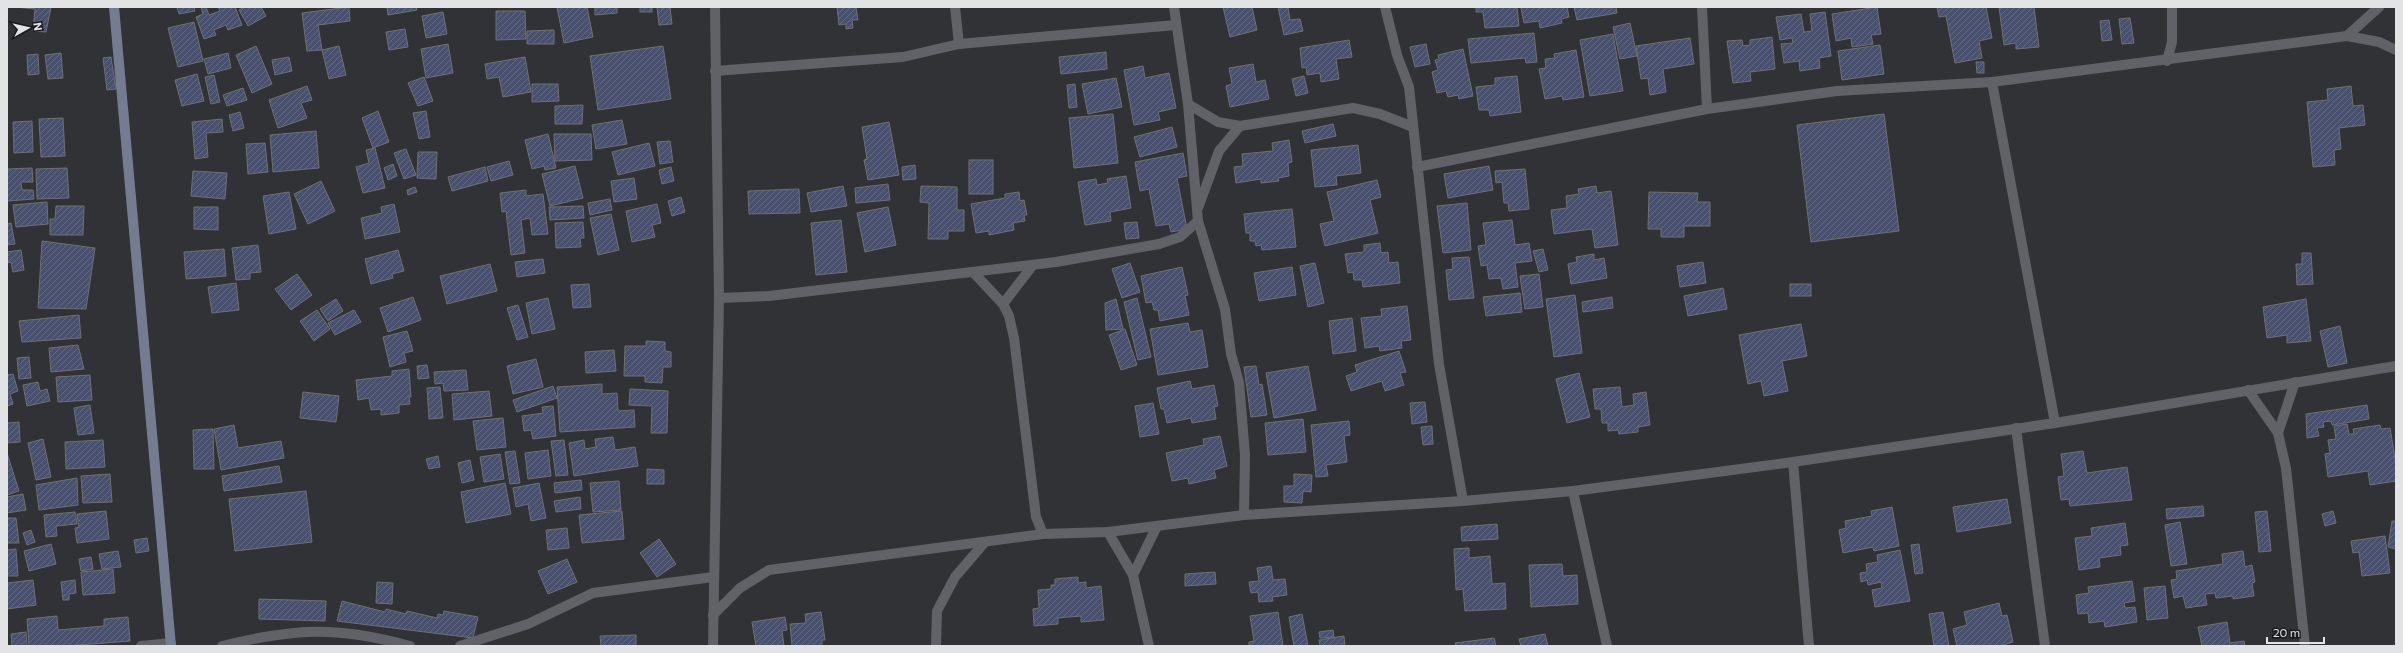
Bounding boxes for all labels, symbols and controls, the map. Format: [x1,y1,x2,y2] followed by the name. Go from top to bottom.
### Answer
[8,8,48,48] north arrow
[31,22,45,32] text: N
[2267,619,2324,645] scale bar
[2273,625,2300,639] text: 20 m

